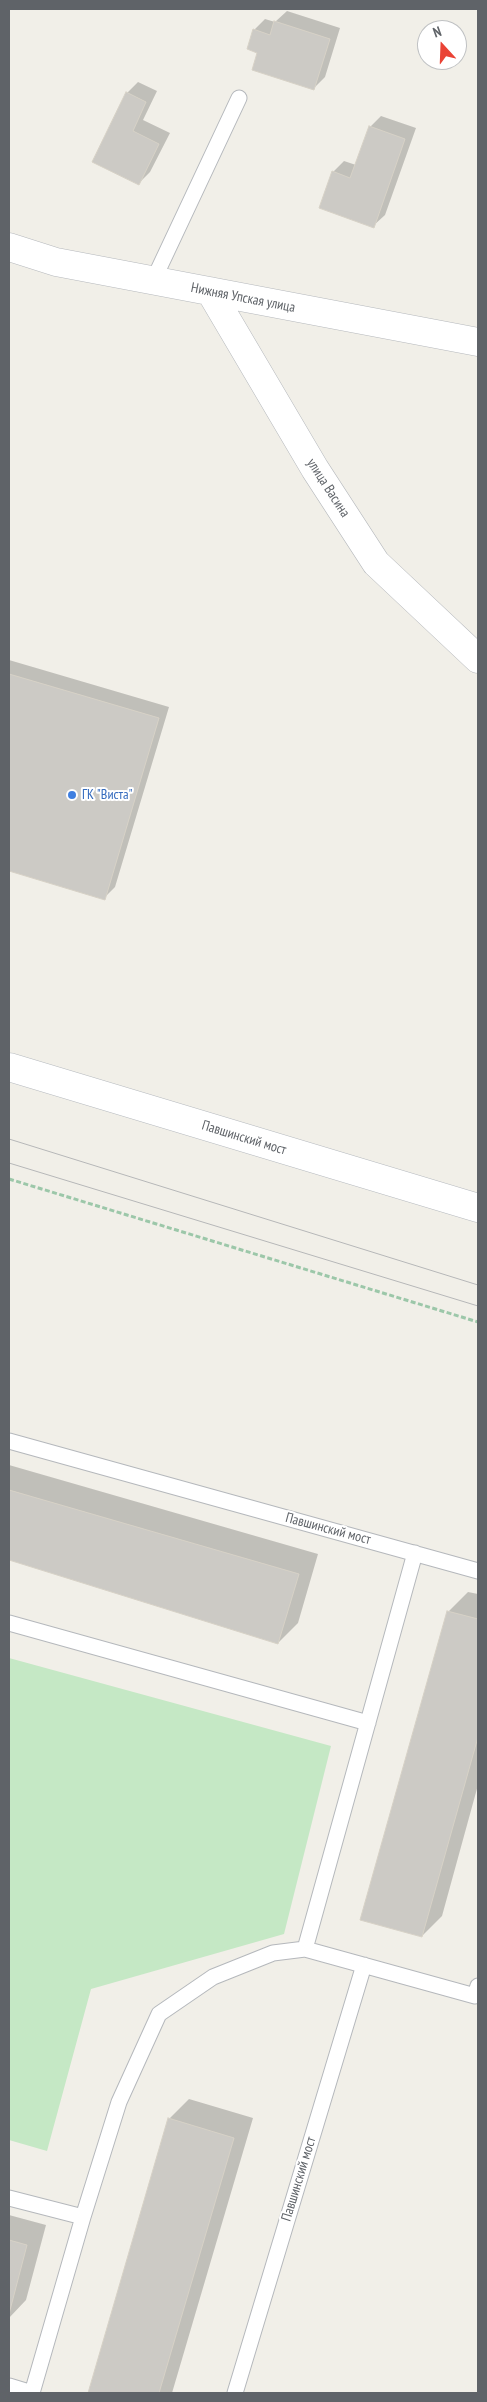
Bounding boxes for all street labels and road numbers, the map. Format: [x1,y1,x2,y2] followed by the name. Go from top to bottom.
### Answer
[189,280,297,316] street label: Нижняя Упская улица
[303,455,353,521] street label: улица Васина
[200,1117,288,1159] street label: Павшинский мост
[284,1510,372,1548] street label: Павшинский мост
[278,2135,320,2223] street label: Павшинский мост

